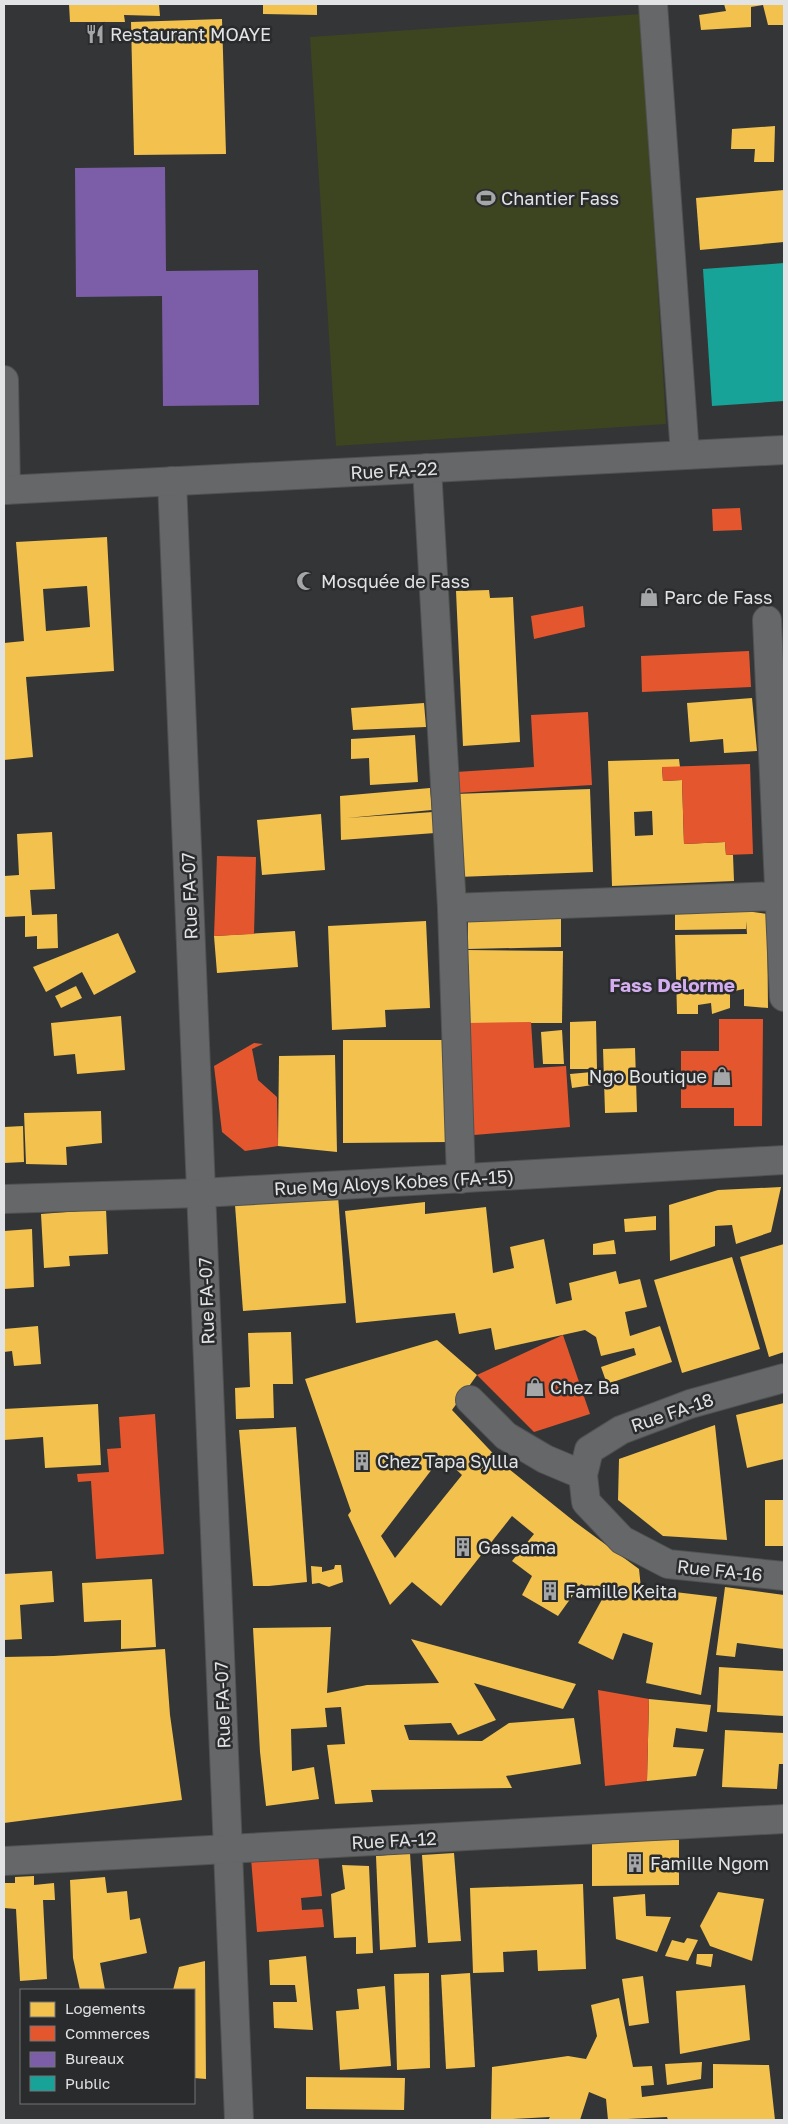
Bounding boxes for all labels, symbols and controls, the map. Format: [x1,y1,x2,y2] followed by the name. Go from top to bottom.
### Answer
[84,23,106,45] restaurant icon: Restaurant MOAYE
[110,23,271,45] place label: Restaurant MOAYE
[475,187,497,209] sports icon: Chantier Fass
[501,187,619,209] place label: Chantier Fass
[350,457,438,483] street label: Rue FA-22
[295,570,317,592] mosque icon: Mosquée de Fass
[321,570,470,592] place label: Mosquée de Fass
[638,586,660,608] shop icon: Parc de Fass
[664,586,773,608] place label: Parc de Fass
[176,852,202,940] street label: Rue FA-07
[609,973,735,996] district label: Fass Delorme
[589,1065,707,1087] place label: Ngo Boutique
[711,1065,733,1087] shop icon: Ngo Boutique
[273,1165,515,1199] street label: Rue Mg Aloys Kobes (FA-15)
[193,1257,219,1345] street label: Rue FA-07
[524,1376,546,1398] shop icon: Chez Ba
[550,1376,620,1398] place label: Chez Ba
[628,1388,716,1436] street label: Rue FA-18
[351,1450,373,1472] building icon: Chez Tapa Syllla
[377,1450,519,1472] place label: Chez Tapa Syllla
[452,1536,474,1558] building icon: Gassama
[478,1536,556,1558] place label: Gassama
[676,1555,764,1585] street label: Rue FA-16
[539,1580,561,1602] building icon: Famille Keita
[565,1580,677,1602] place label: Famille Keita
[209,1661,235,1749] street label: Rue FA-07
[351,1827,437,1853] street label: Rue FA-12
[624,1852,646,1874] building icon: Famille Ngom
[650,1852,769,1874] place label: Famille Ngom
[20,1989,195,2104] legend
[65,1999,145,2017] text: Logements
[65,2024,150,2042] text: Commerces
[65,2049,124,2067] text: Bureaux
[65,2074,110,2092] text: Public

